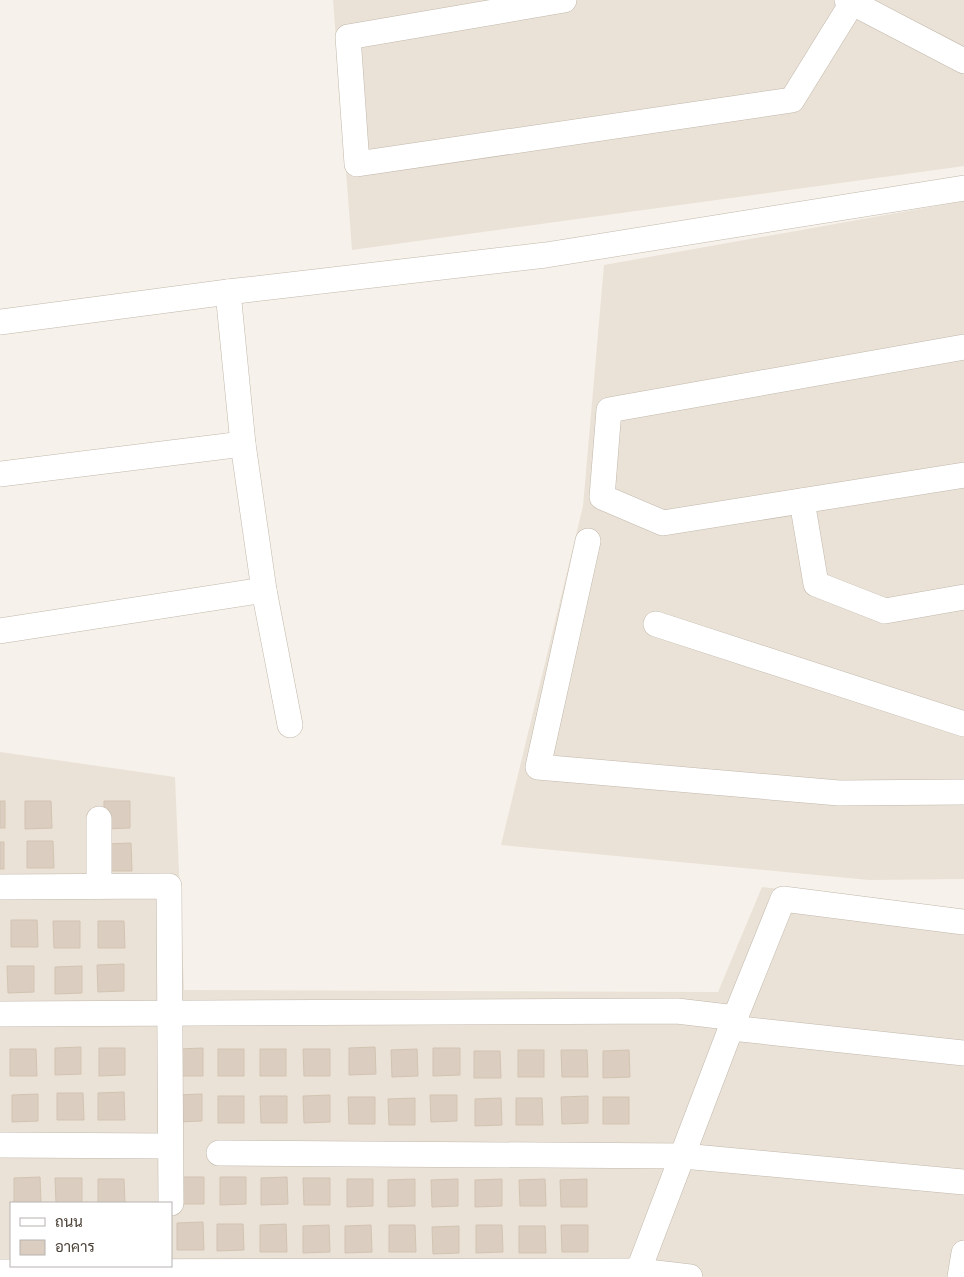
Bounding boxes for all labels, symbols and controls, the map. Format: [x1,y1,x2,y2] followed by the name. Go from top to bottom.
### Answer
[10,1202,172,1267] legend
[55,1212,83,1231] text: ถนน
[55,1237,95,1256] text: อาคาร

